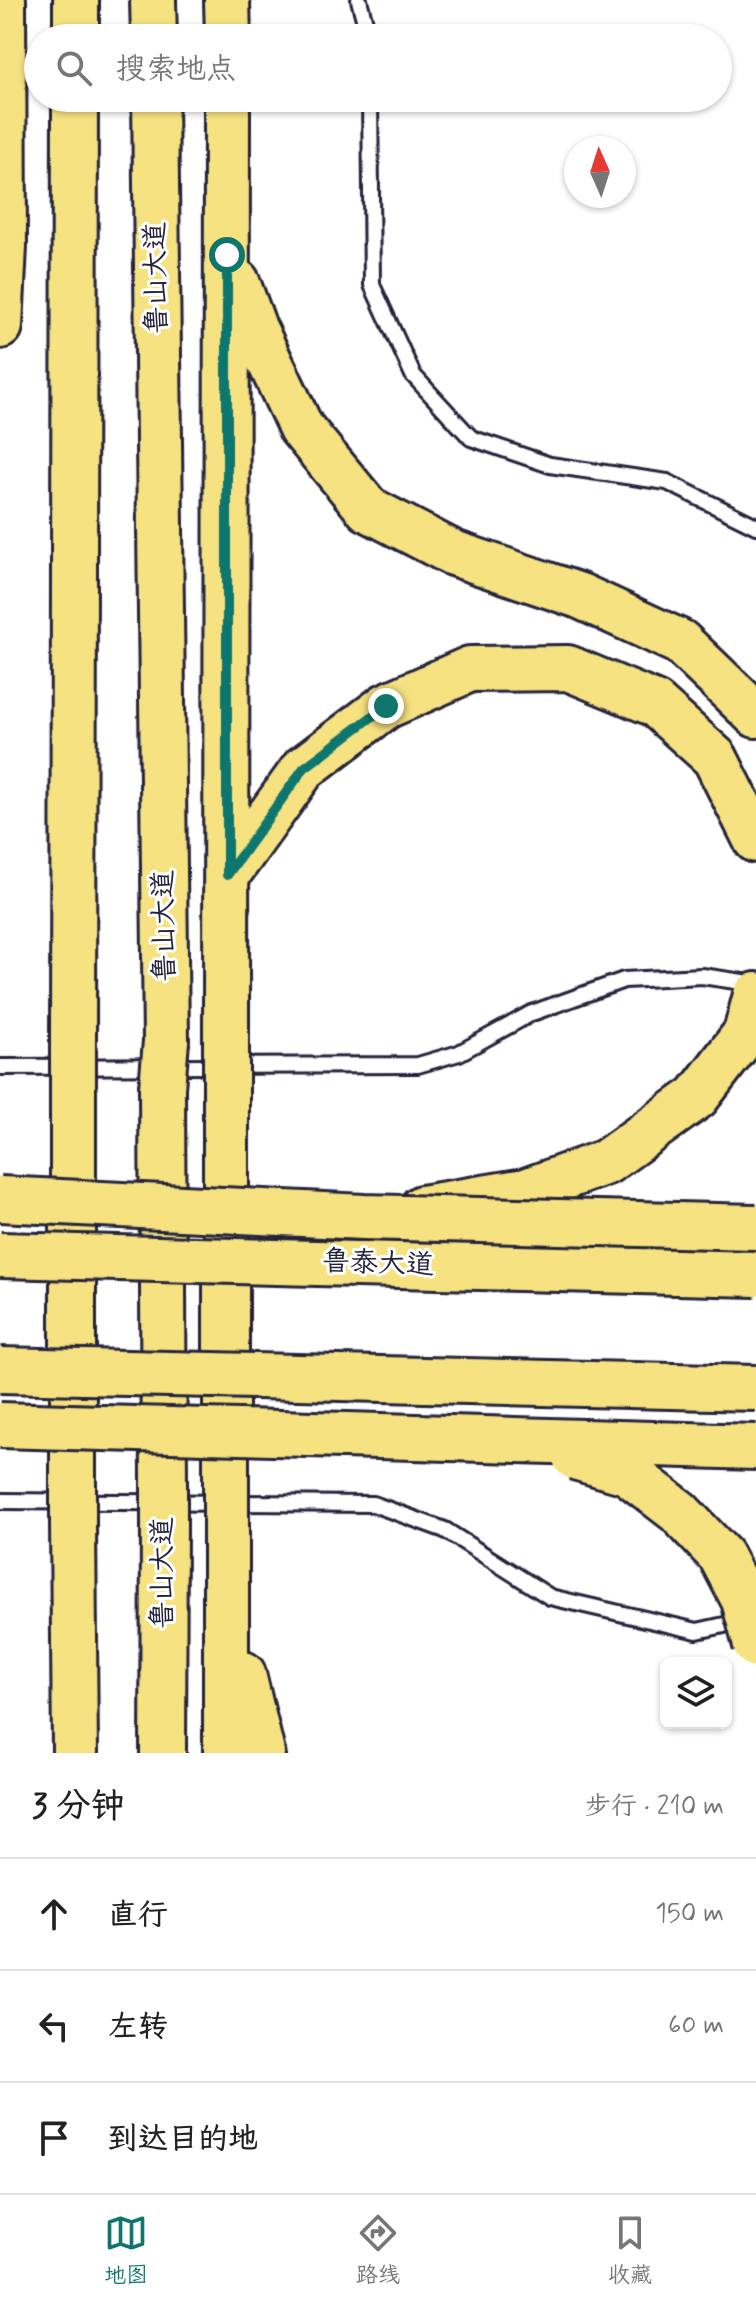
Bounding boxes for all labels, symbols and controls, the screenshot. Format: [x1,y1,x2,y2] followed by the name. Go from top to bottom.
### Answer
[24,24,732,112] search box
[52,46,96,90] icon: search
[116,50,236,89] text: 搜索地点
[564,136,636,208] north arrow
[138,222,176,334] street label: 鲁山大道
[209,237,245,273] route start
[368,688,404,724] route end
[146,870,184,982] street label: 鲁山大道
[321,1244,435,1284] street label: 鲁泰大道
[145,1517,182,1629] street label: 鲁山大道
[660,1657,732,1729] map controls
[660,1657,732,1729] button: layers
[32,1784,125,1829] text: 3 分钟
[585,1790,724,1824] text: 步行 · 210 m
[32,1892,76,1936] icon: ahead
[108,1896,168,1935] text: 直行
[655,1897,724,1931] text: 150 m
[32,2004,76,2048] icon: left
[108,2008,168,2047] text: 左转
[668,2009,724,2043] text: 60 m
[32,2116,76,2160] icon: arrive
[108,2120,258,2159] text: 到达目的地
[104,2211,148,2290] tab: 地图
[356,2211,400,2290] tab: 路线
[608,2211,652,2290] tab: 收藏

